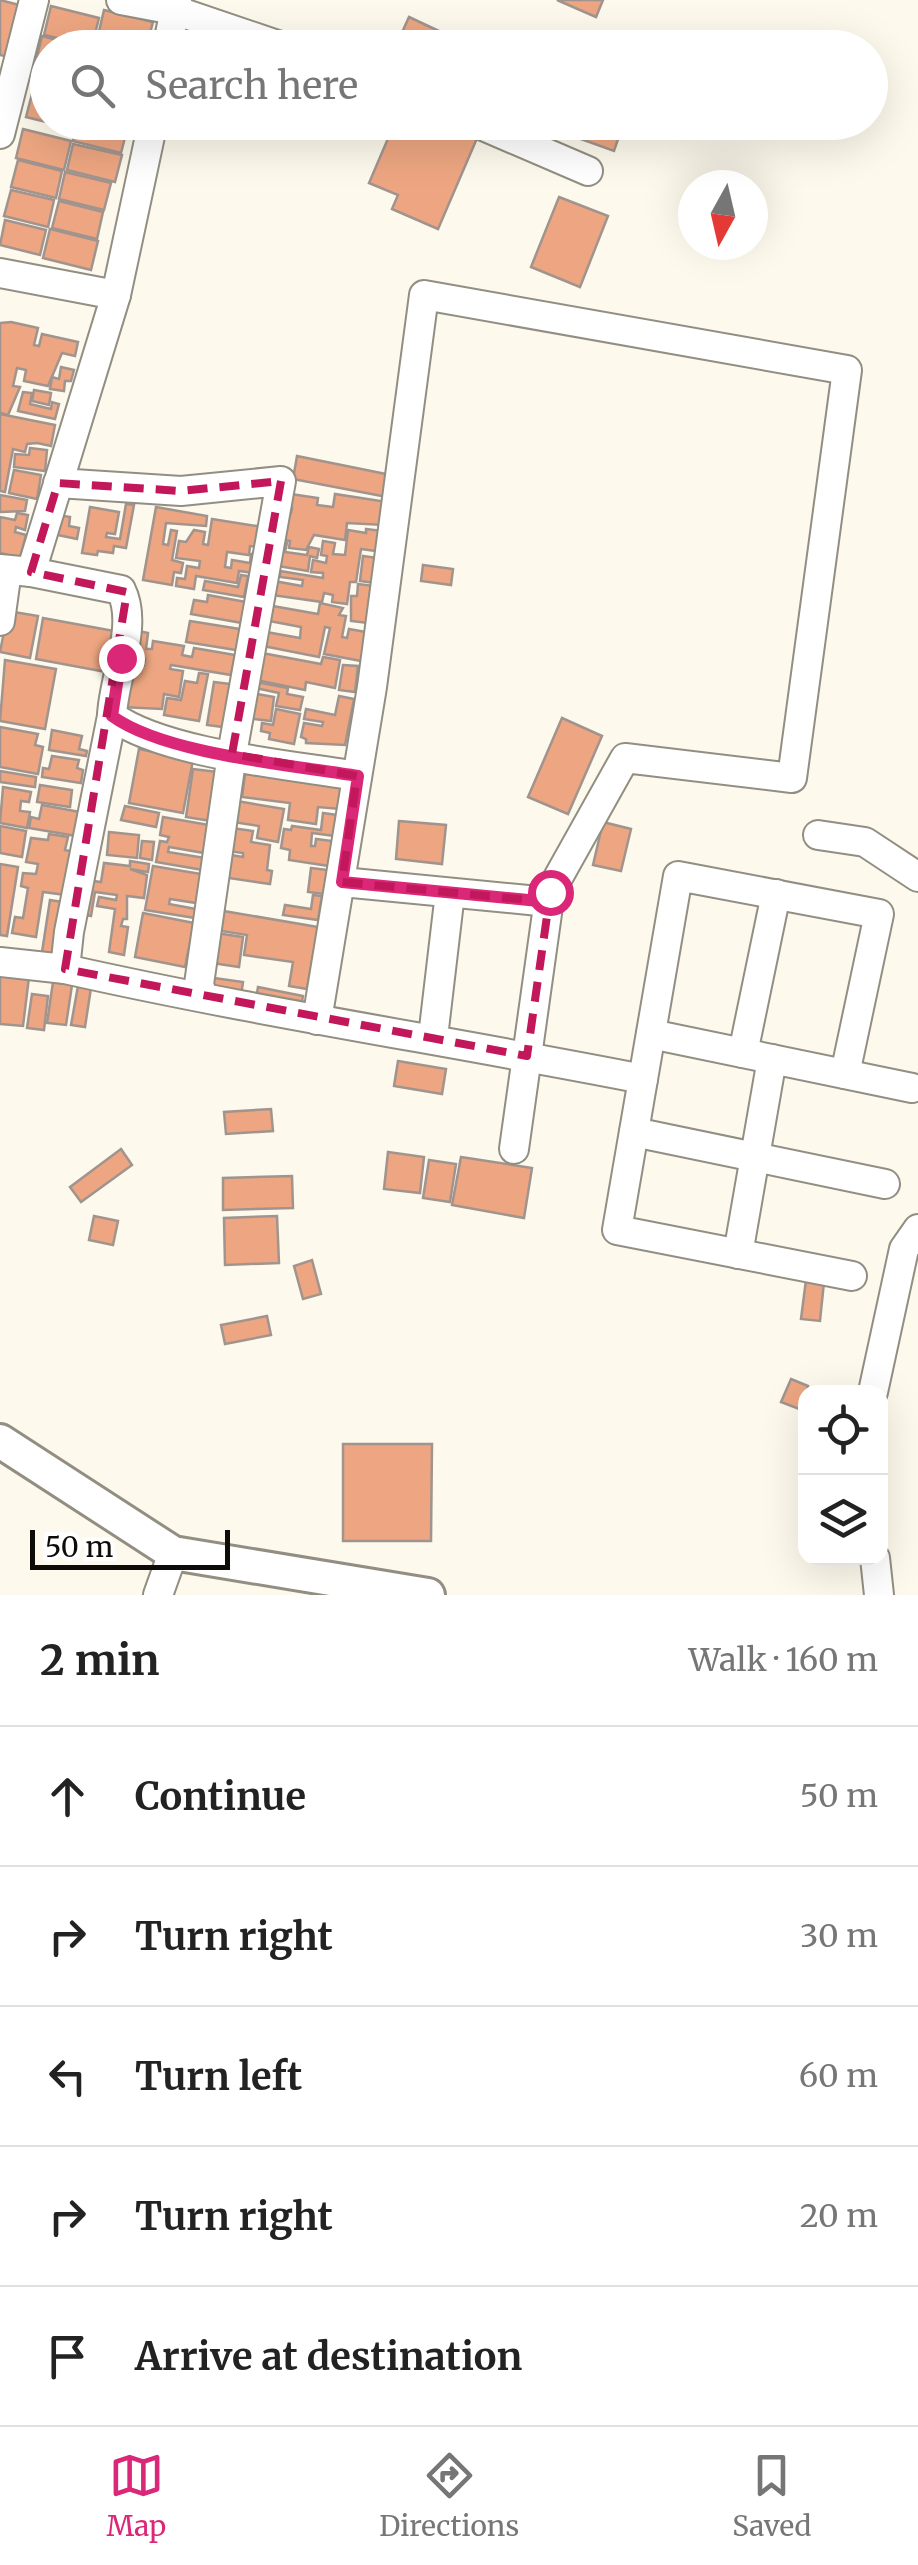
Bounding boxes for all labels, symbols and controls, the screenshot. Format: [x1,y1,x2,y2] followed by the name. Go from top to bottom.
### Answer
[30,30,888,140] search box
[65,58,120,113] icon: search
[145,62,358,109] text: Search here
[678,170,768,260] north arrow
[99,636,145,682] route end
[528,870,574,916] route start
[798,1385,888,1565] map controls
[798,1385,888,1475] button: locate
[798,1475,888,1565] button: layers
[30,1525,230,1570] scale bar
[45,1529,113,1565] text: 50 m
[40,1634,160,1686] text: 2 min
[689,1640,878,1680] text: Walk · 160 m
[40,1769,95,1824] icon: ahead
[135,1773,306,1820] text: Continue
[800,1776,878,1816] text: 50 m
[40,1909,95,1964] icon: right
[135,1913,333,1960] text: Turn right
[800,1916,878,1956] text: 30 m
[40,2049,95,2104] icon: left
[135,2053,302,2100] text: Turn left
[799,2056,878,2096] text: 60 m
[40,2189,95,2244] icon: right
[135,2193,333,2240] text: Turn right
[800,2196,878,2236] text: 20 m
[40,2329,95,2384] icon: arrive
[135,2333,522,2380] text: Arrive at destination
[106,2448,166,2544] tab: Map
[379,2448,519,2544] tab: Directions
[732,2448,811,2544] tab: Saved

